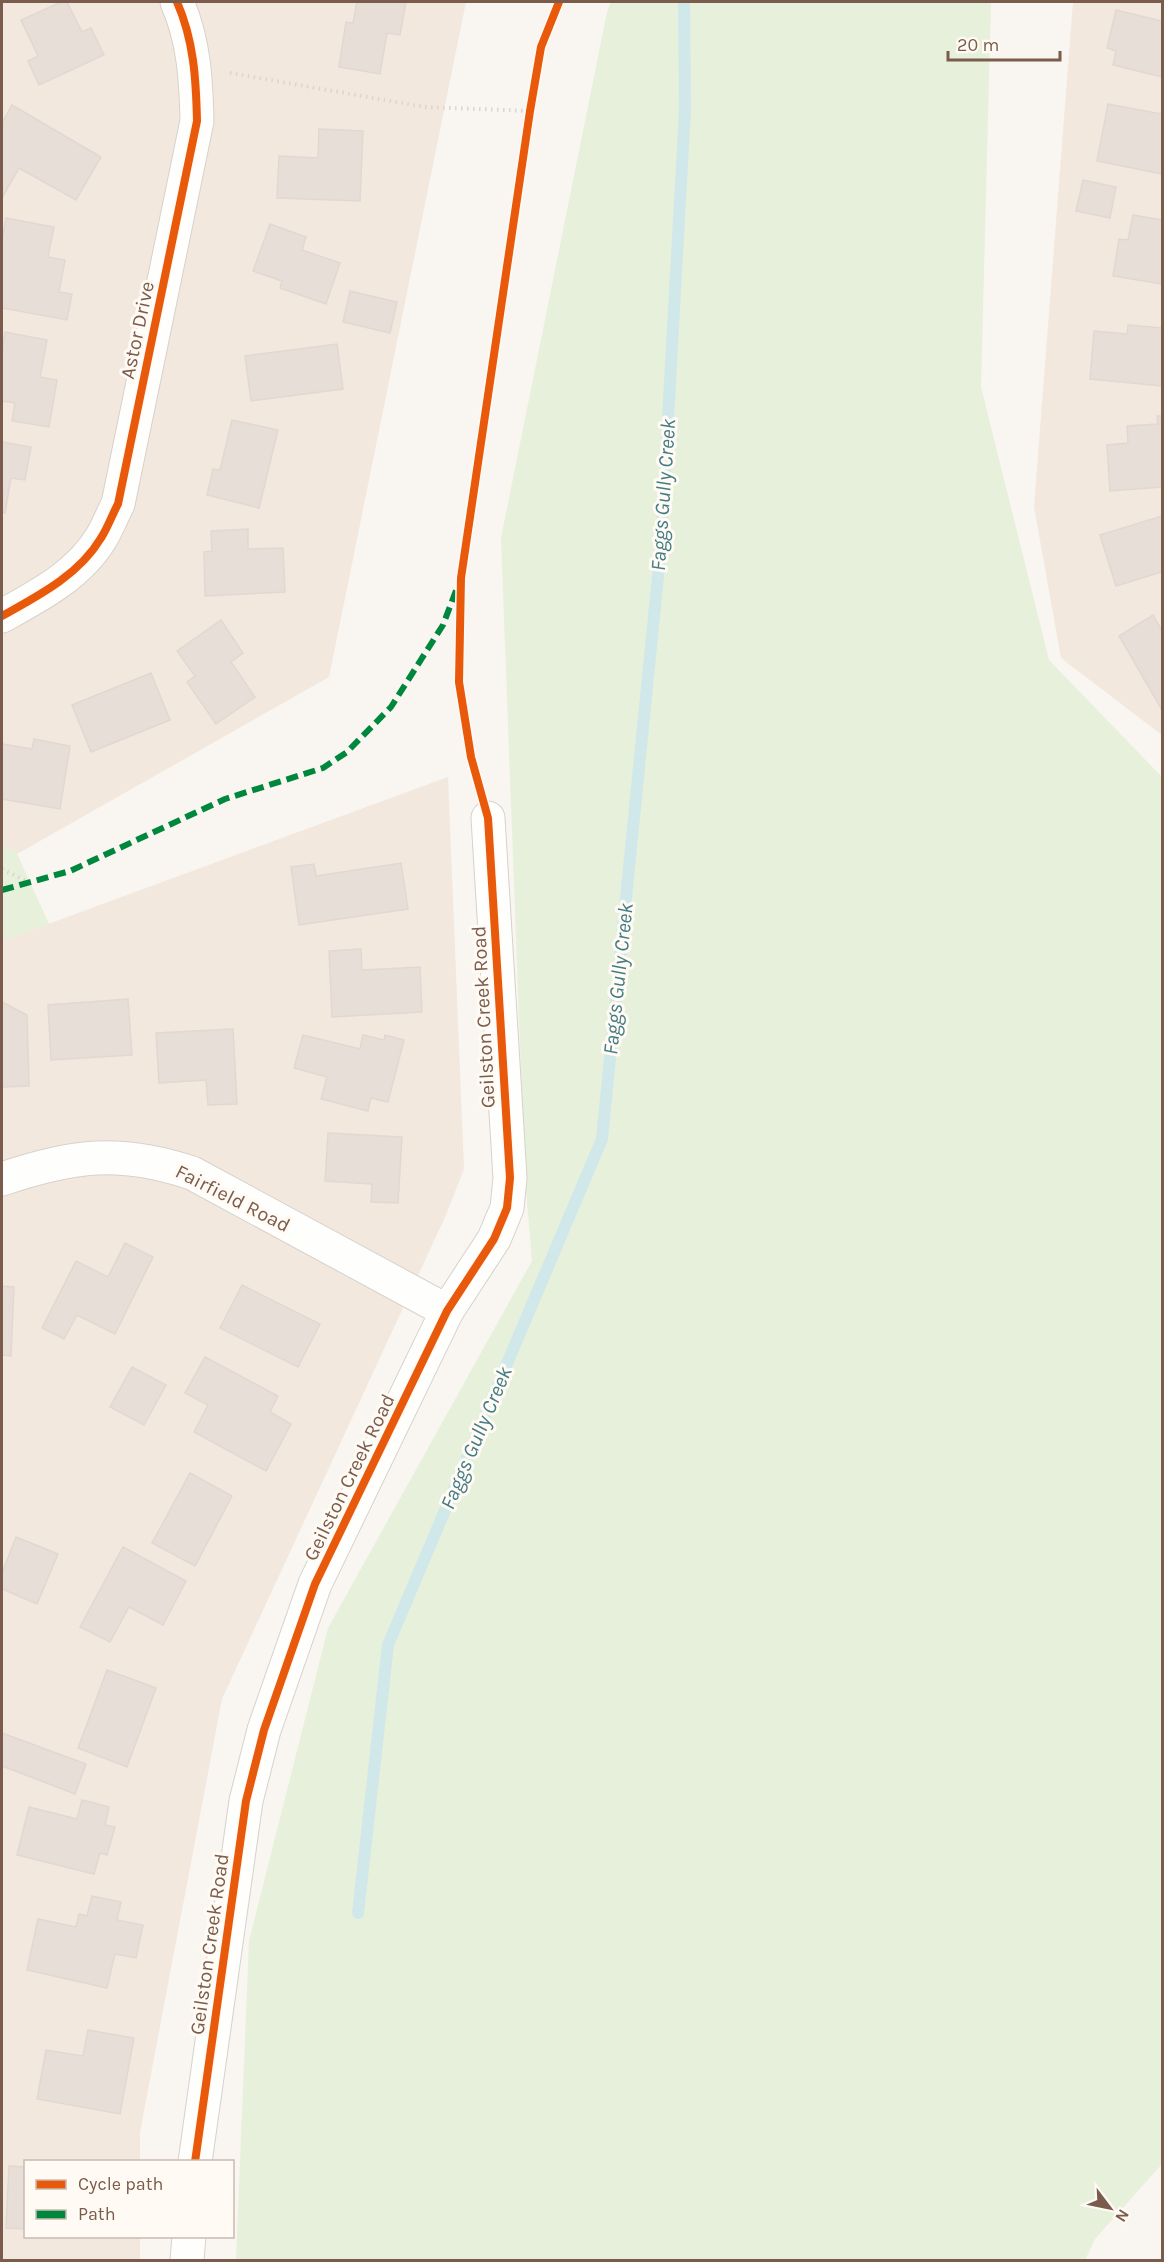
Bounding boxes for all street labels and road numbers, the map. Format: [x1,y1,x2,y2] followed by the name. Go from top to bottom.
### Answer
[116,279,159,381] street label: Astor Drive
[467,925,500,1109] street label: Geilston Creek Road
[172,1160,294,1237] street label: Fairfield Road
[299,1390,400,1564] street label: Geilston Creek Road
[185,1852,234,2036] street label: Geilston Creek Road

